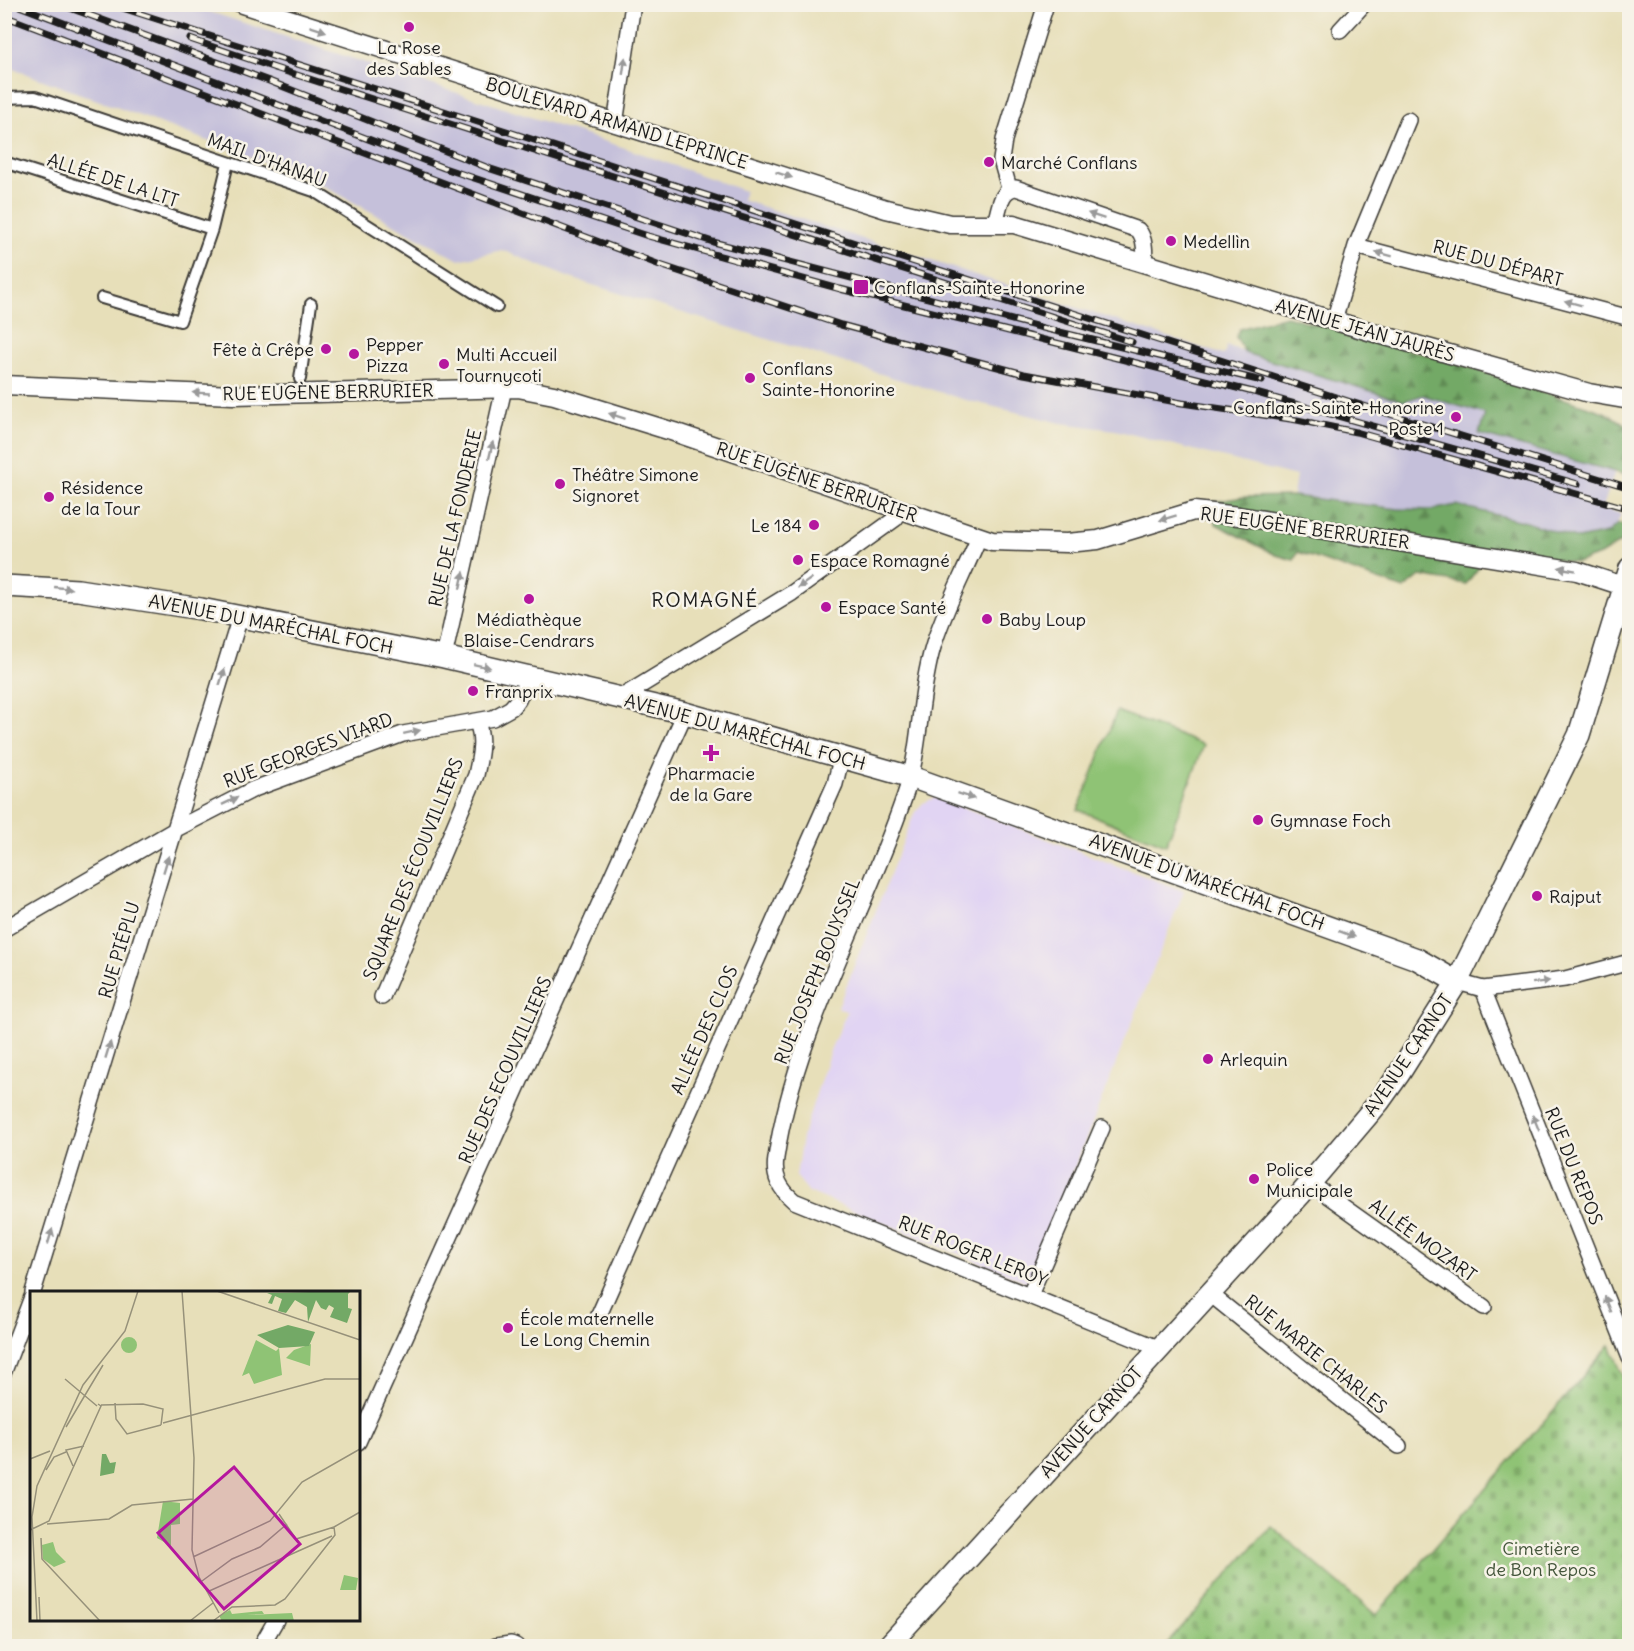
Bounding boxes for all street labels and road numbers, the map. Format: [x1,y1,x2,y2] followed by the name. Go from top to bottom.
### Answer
[483,72,751,174] street label: BOULEVARD ARMAND LEPRINCE
[204,128,330,192] street label: MAIL D'HANAU
[44,148,182,212] street label: ALLÉE DE LA LTT
[1430,235,1566,291] street label: RUE DU DÉPART
[1273,293,1457,367] street label: AVENUE JEAN JAURÈS
[222,379,434,405] street label: RUE EUGÈNE BERRURIER
[423,427,487,609] street label: RUE DE LA FONDERIE
[713,437,921,527] street label: RUE EUGÈNE BERRURIER
[1199,502,1411,554] street label: RUE EUGÈNE BERRURIER
[147,589,395,659] street label: AVENUE DU MARÉCHAL FOCH
[622,689,868,775] street label: AVENUE DU MARÉCHAL FOCH
[220,707,396,793] street label: RUE GEORGES VIARD
[358,754,468,984] street label: SQUARE DES ÉCOUVILLIERS
[1086,829,1328,935] street label: AVENUE DU MARÉCHAL FOCH
[769,874,865,1068] street label: RUE JOSEPH BOUYSSEL
[93,899,145,1001] street label: RUE PIÉPLU
[665,962,743,1098] street label: ALLÉE DES CLOS
[453,973,557,1167] street label: RUE DES ECOUVILLIERS
[1359,989,1457,1121] street label: AVENUE CARNOT
[1540,1104,1608,1228] street label: RUE DU REPOS
[1365,1193,1481,1287] street label: ALLÉE MOZART
[895,1211,1051,1291] street label: RUE ROGER LEROY
[1240,1289,1392,1419] street label: RUE MARIE CHARLES
[1035,1361,1147,1483] street label: AVENUE CARNOT

